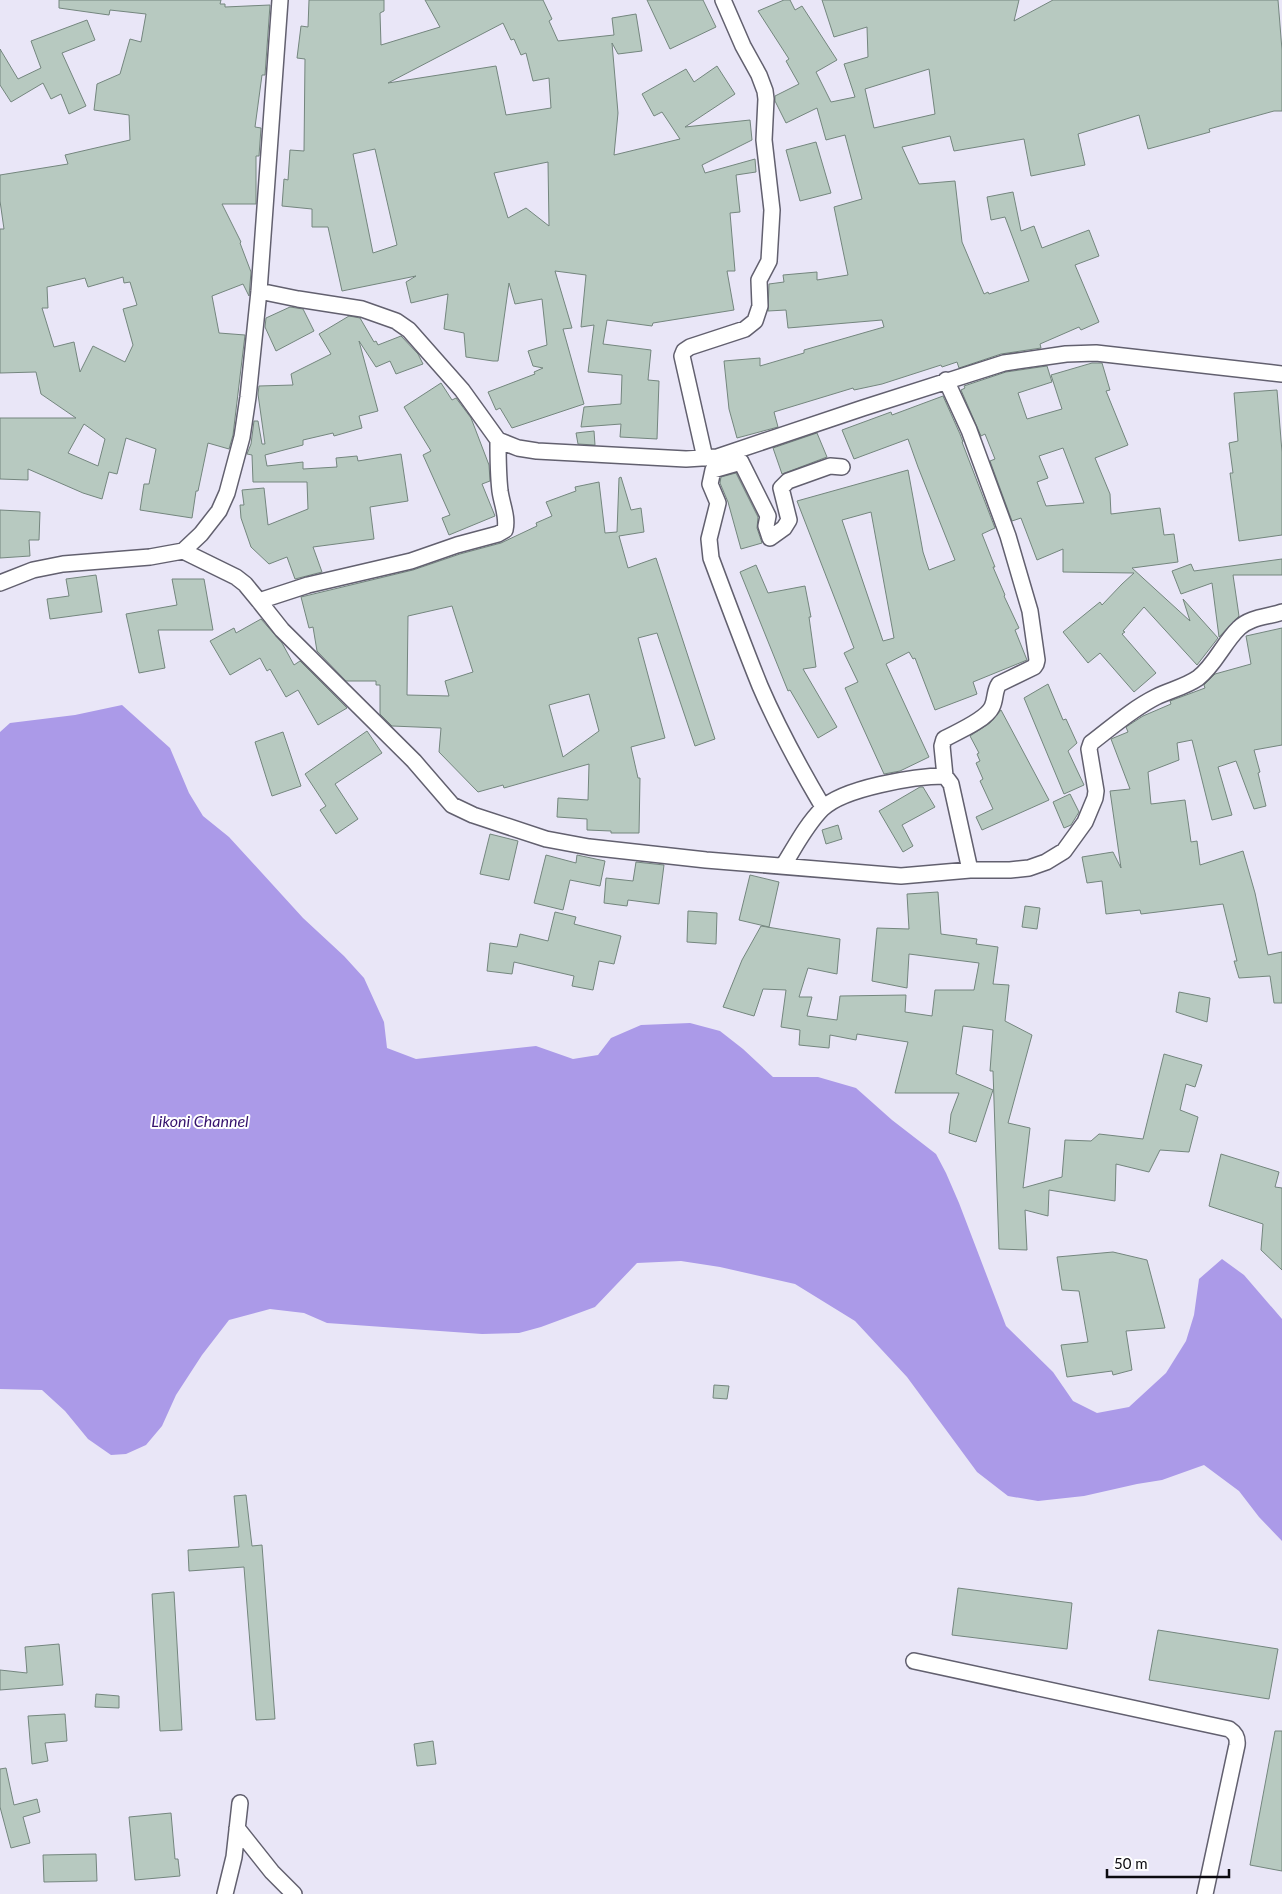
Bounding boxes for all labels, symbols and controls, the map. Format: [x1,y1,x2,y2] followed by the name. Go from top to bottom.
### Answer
[151,1111,249,1130] water label: Likoni Channel
[1107,1846,1230,1878] scale bar
[1114,1854,1148,1872] text: 50 m

